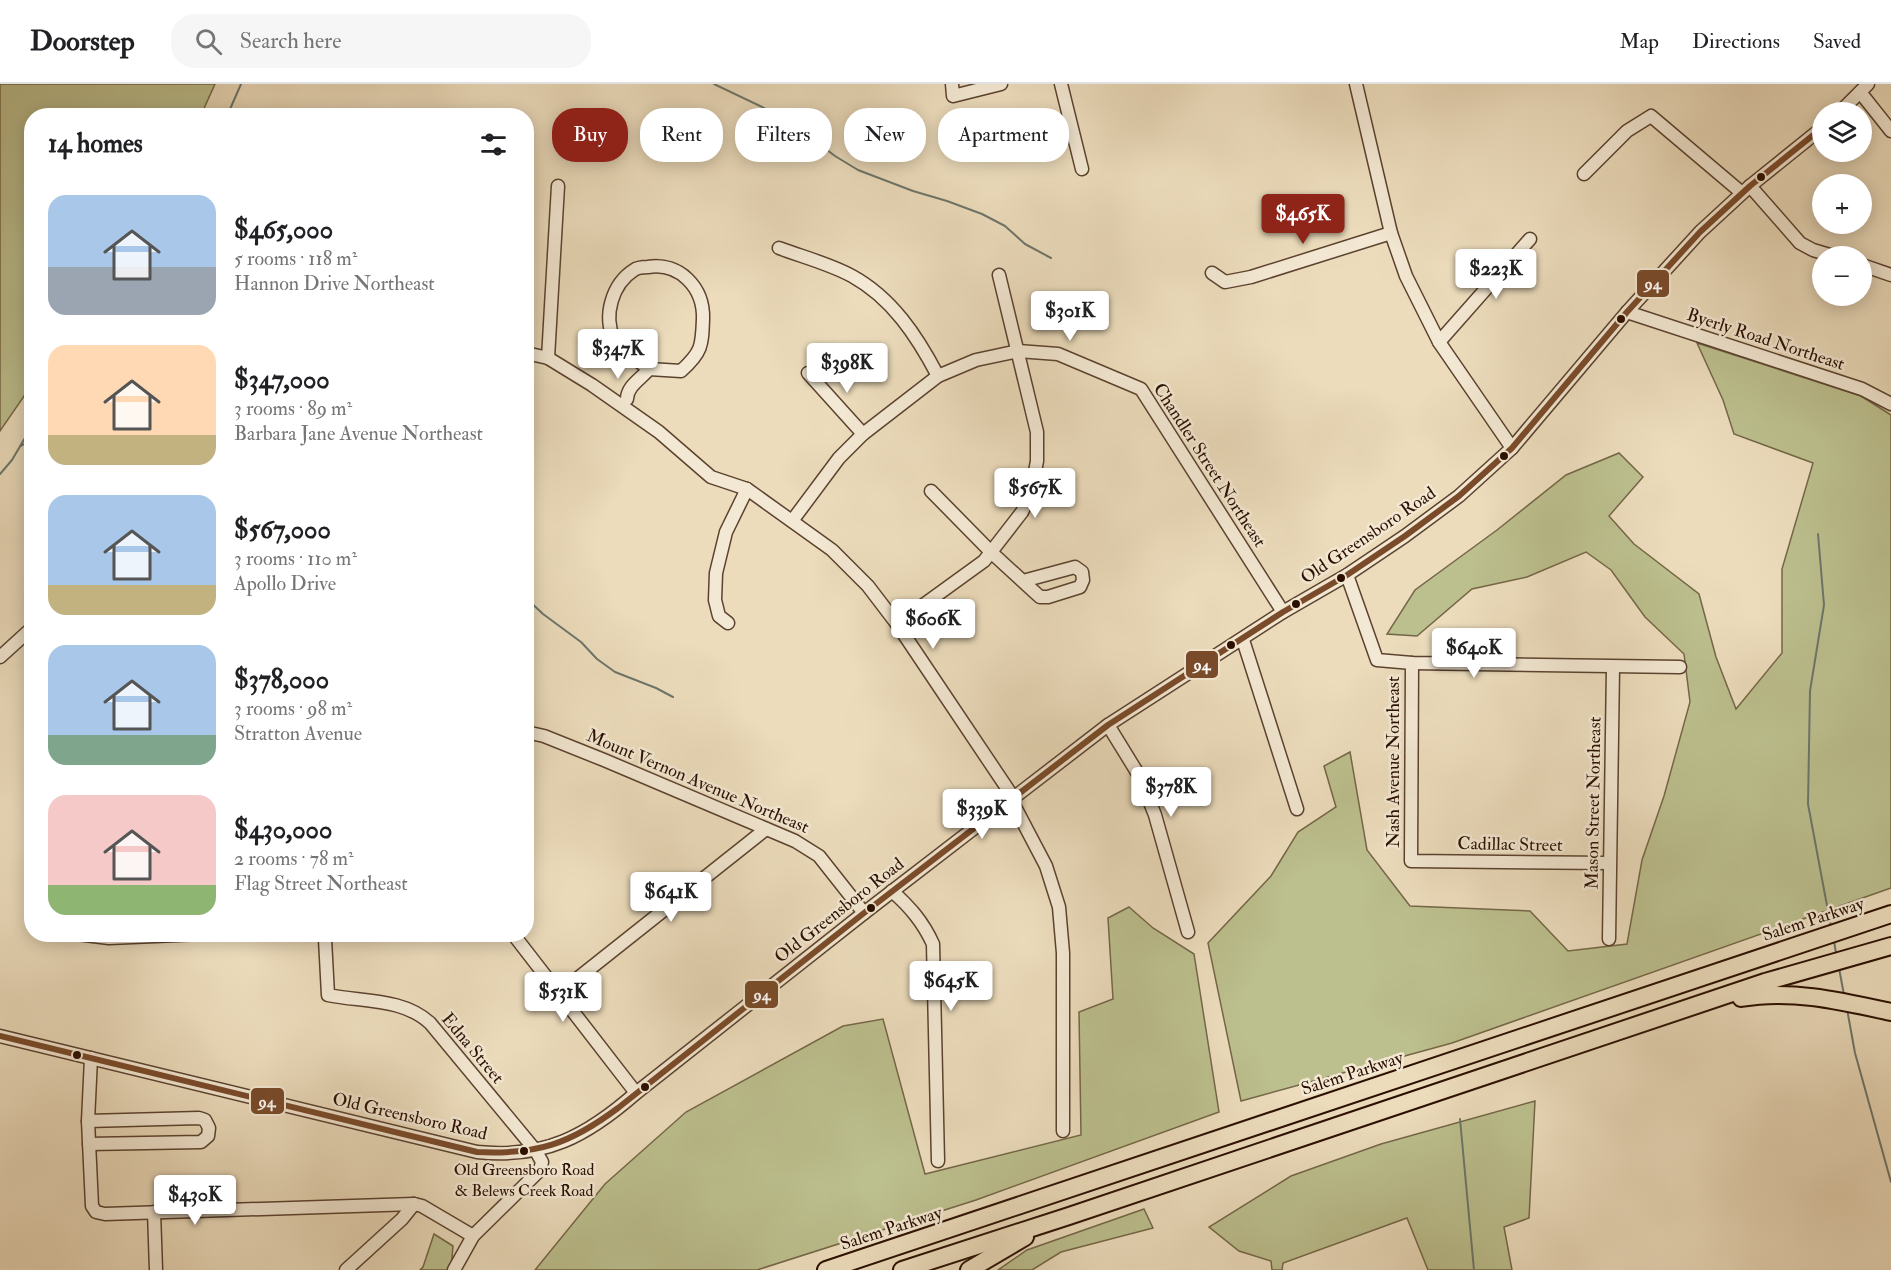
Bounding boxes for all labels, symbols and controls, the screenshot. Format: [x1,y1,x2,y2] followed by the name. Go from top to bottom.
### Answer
[171,14,591,68] search box
[30,24,135,59] text: Doorstep
[192,25,225,58] icon: search
[240,27,341,55] text: Search here
[1619,28,1659,55] text: Map
[1692,28,1780,55] text: Directions
[1813,28,1861,55] text: Saved
[1812,102,1872,306] map controls
[1812,102,1872,162] button: layers
[552,108,628,162] chip: Buy
[640,108,723,162] chip: Rent
[735,108,832,162] chip: Filters
[844,108,926,162] chip: New
[938,108,1069,162] chip: Apartment
[48,128,143,160] text: 14 homes
[477,128,510,161] icon: filters
[1755,171,1767,183] unlabelled marker
[1812,174,1872,234] button: +
[1261,194,1345,245] pin: $465K
[1276,201,1330,226] text: $465K
[234,214,333,246] text: $465,000
[96,219,168,291] icon: home
[234,246,357,271] text: 5 rooms · 118 m²
[1812,246,1872,306] button: −
[1454,249,1538,300] pin: $223K
[1469,256,1523,281] text: $223K
[1636,269,1670,298] line badge: 94
[234,271,435,296] text: Hannon Drive Northeast
[1643,274,1663,294] text: 94
[1028,291,1112,342] pin: $301K
[1045,298,1095,323] text: $301K
[1684,303,1848,376] street label: Byerly Road Northeast
[1615,313,1627,325] unlabelled marker
[576,329,660,380] pin: $347K
[592,336,644,361] text: $347K
[805,343,889,394] pin: $398K
[821,350,873,375] text: $398K
[234,364,330,396] text: $347,000
[96,369,168,441] icon: home
[1148,379,1271,552] street label: Chandler Street Northeast
[234,396,352,421] text: 3 rooms · 89 m²
[234,421,483,446] text: Barbara Jane Avenue Northeast
[1498,450,1510,462] unlabelled marker
[993,468,1077,519] pin: $567K
[1008,475,1062,500] text: $567K
[1296,482,1440,589] street label: Old Greensboro Road
[234,514,331,546] text: $567,000
[96,519,168,591] icon: home
[234,546,357,571] text: 3 rooms · 110 m²
[234,571,336,596] text: Apollo Drive
[1335,572,1347,584] unlabelled marker
[1290,598,1302,610] unlabelled marker
[891,599,975,650] pin: $606K
[905,606,961,631] text: $606K
[1432,628,1516,679] pin: $640K
[1446,635,1502,660] text: $640K
[1225,639,1237,651] unlabelled marker
[1185,650,1219,679] line badge: 94
[1192,655,1212,675] text: 94
[234,664,329,696] text: $378,000
[96,669,168,741] icon: home
[1382,676,1405,848] street label: Nash Avenue Northeast
[234,696,352,721] text: 3 rooms · 98 m²
[1580,716,1607,890] street label: Mason Street Northeast
[234,721,362,746] text: Stratton Avenue
[583,724,813,839] street label: Mount Vernon Avenue Northeast
[1129,767,1213,818] pin: $378K
[1145,774,1197,799] text: $378K
[940,789,1024,840] pin: $339K
[957,796,1007,821] text: $339K
[234,814,332,846] text: $430,000
[96,819,168,891] icon: home
[1457,832,1563,857] street label: Cadillac Street
[234,846,354,871] text: 2 rooms · 78 m²
[770,853,909,968] street label: Old Greensboro Road
[234,871,408,896] text: Flag Street Northeast
[629,872,713,923] pin: $641K
[644,879,698,904] text: $641K
[1759,892,1868,947] street label: Salem Parkway
[865,902,877,914] unlabelled marker
[909,961,993,1012] pin: $645K
[924,968,978,993] text: $645K
[521,972,605,1023] pin: $531K
[539,979,587,1004] text: $531K
[744,980,779,1009] line badge: 94
[752,985,772,1005] text: 94
[436,1008,509,1089] street label: Edna Street
[1298,1046,1407,1101] street label: Salem Parkway
[71,1049,83,1061] unlabelled marker
[639,1081,651,1093] unlabelled marker
[250,1087,285,1115] line badge: 94
[330,1087,490,1146] street label: Old Greensboro Road
[257,1092,277,1112] text: 94
[518,1145,530,1157] marker: Old Greensboro Road & Belews Creek Road
[454,1160,594,1201] place label: Old Greensboro Road & Belews Creek Road
[153,1175,237,1226] pin: $430K
[168,1182,222,1207] text: $430K
[837,1201,946,1256] street label: Salem Parkway

